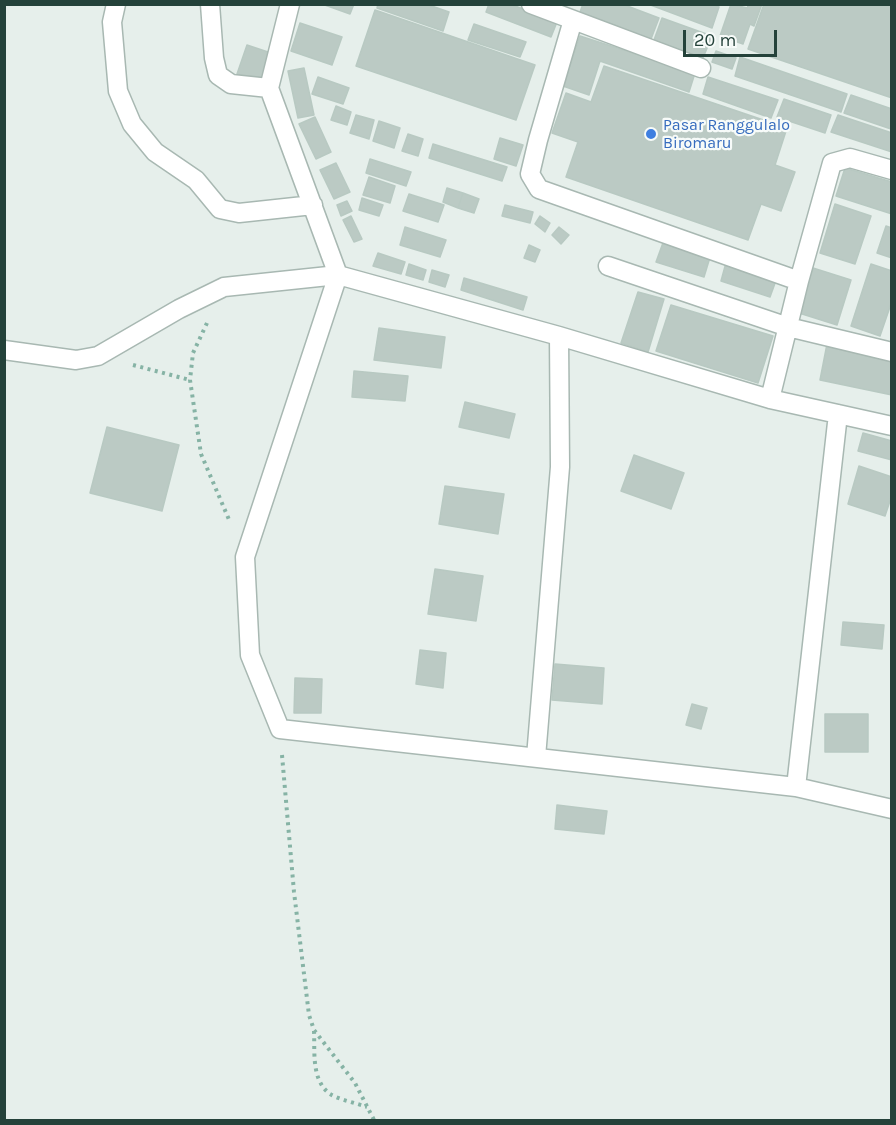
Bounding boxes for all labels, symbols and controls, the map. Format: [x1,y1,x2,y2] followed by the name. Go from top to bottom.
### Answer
[686,18,780,56] scale bar
[694,29,736,51] text: 20 m
[663,115,790,153] place label: Pasar Ranggulalo Biromaru
[644,127,658,141] marker: Pasar Ranggulalo Biromaru

